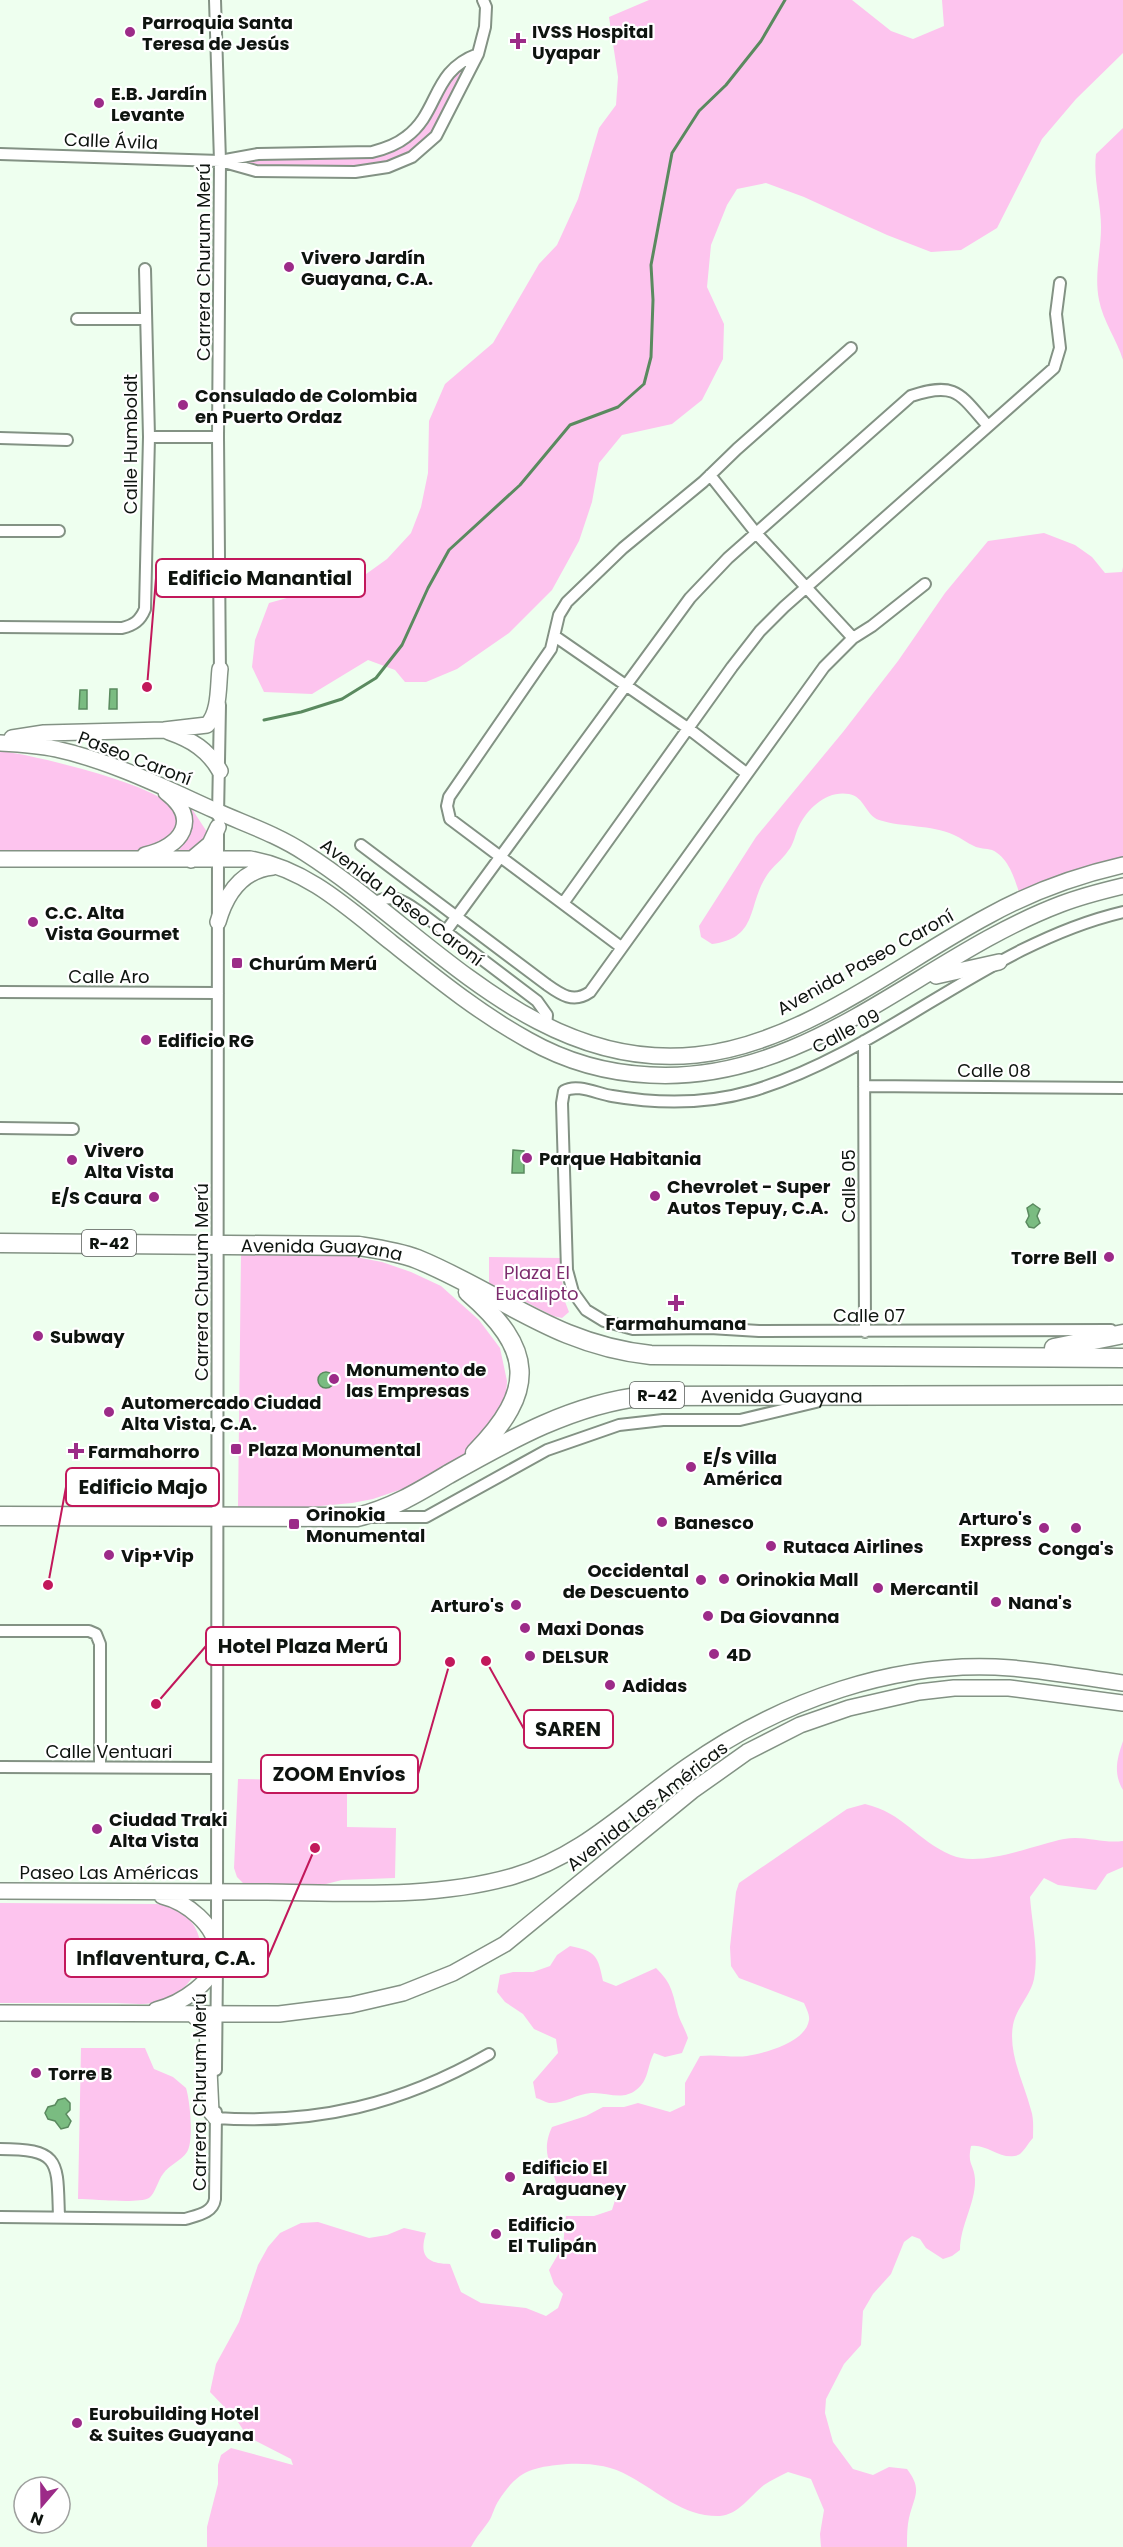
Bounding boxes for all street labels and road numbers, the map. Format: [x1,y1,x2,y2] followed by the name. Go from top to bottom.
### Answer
[64,127,158,155] street label: Calle Ávila
[191,163,216,361] street label: Carrera Churum Merú
[118,374,143,514] street label: Calle Humboldt
[75,725,195,791] street label: Paseo Caroní
[315,832,489,972] street label: Avenida Paseo Caroní
[772,903,958,1021] street label: Avenida Paseo Caroní
[68,964,150,989] street label: Calle Aro
[808,1003,884,1059] street label: Calle 09
[957,1058,1031,1083] street label: Calle 08
[836,1149,861,1223] street label: Calle 05
[189,1183,214,1381] street label: Carrera Churum Merú
[82,1230,136,1256] road number: R-42
[241,1233,405,1266] street label: Avenida Guayana
[833,1303,905,1328] street label: Calle 07
[630,1382,684,1408] road number: R-42
[700,1383,863,1408] street label: Avenida Guayana
[561,1735,733,1877] street label: Avenida Las Américas
[45,1739,173,1764] street label: Calle Ventuari
[19,1860,199,1885] street label: Paseo Las Américas
[187,1993,212,2191] street label: Carrera Churum Merú

